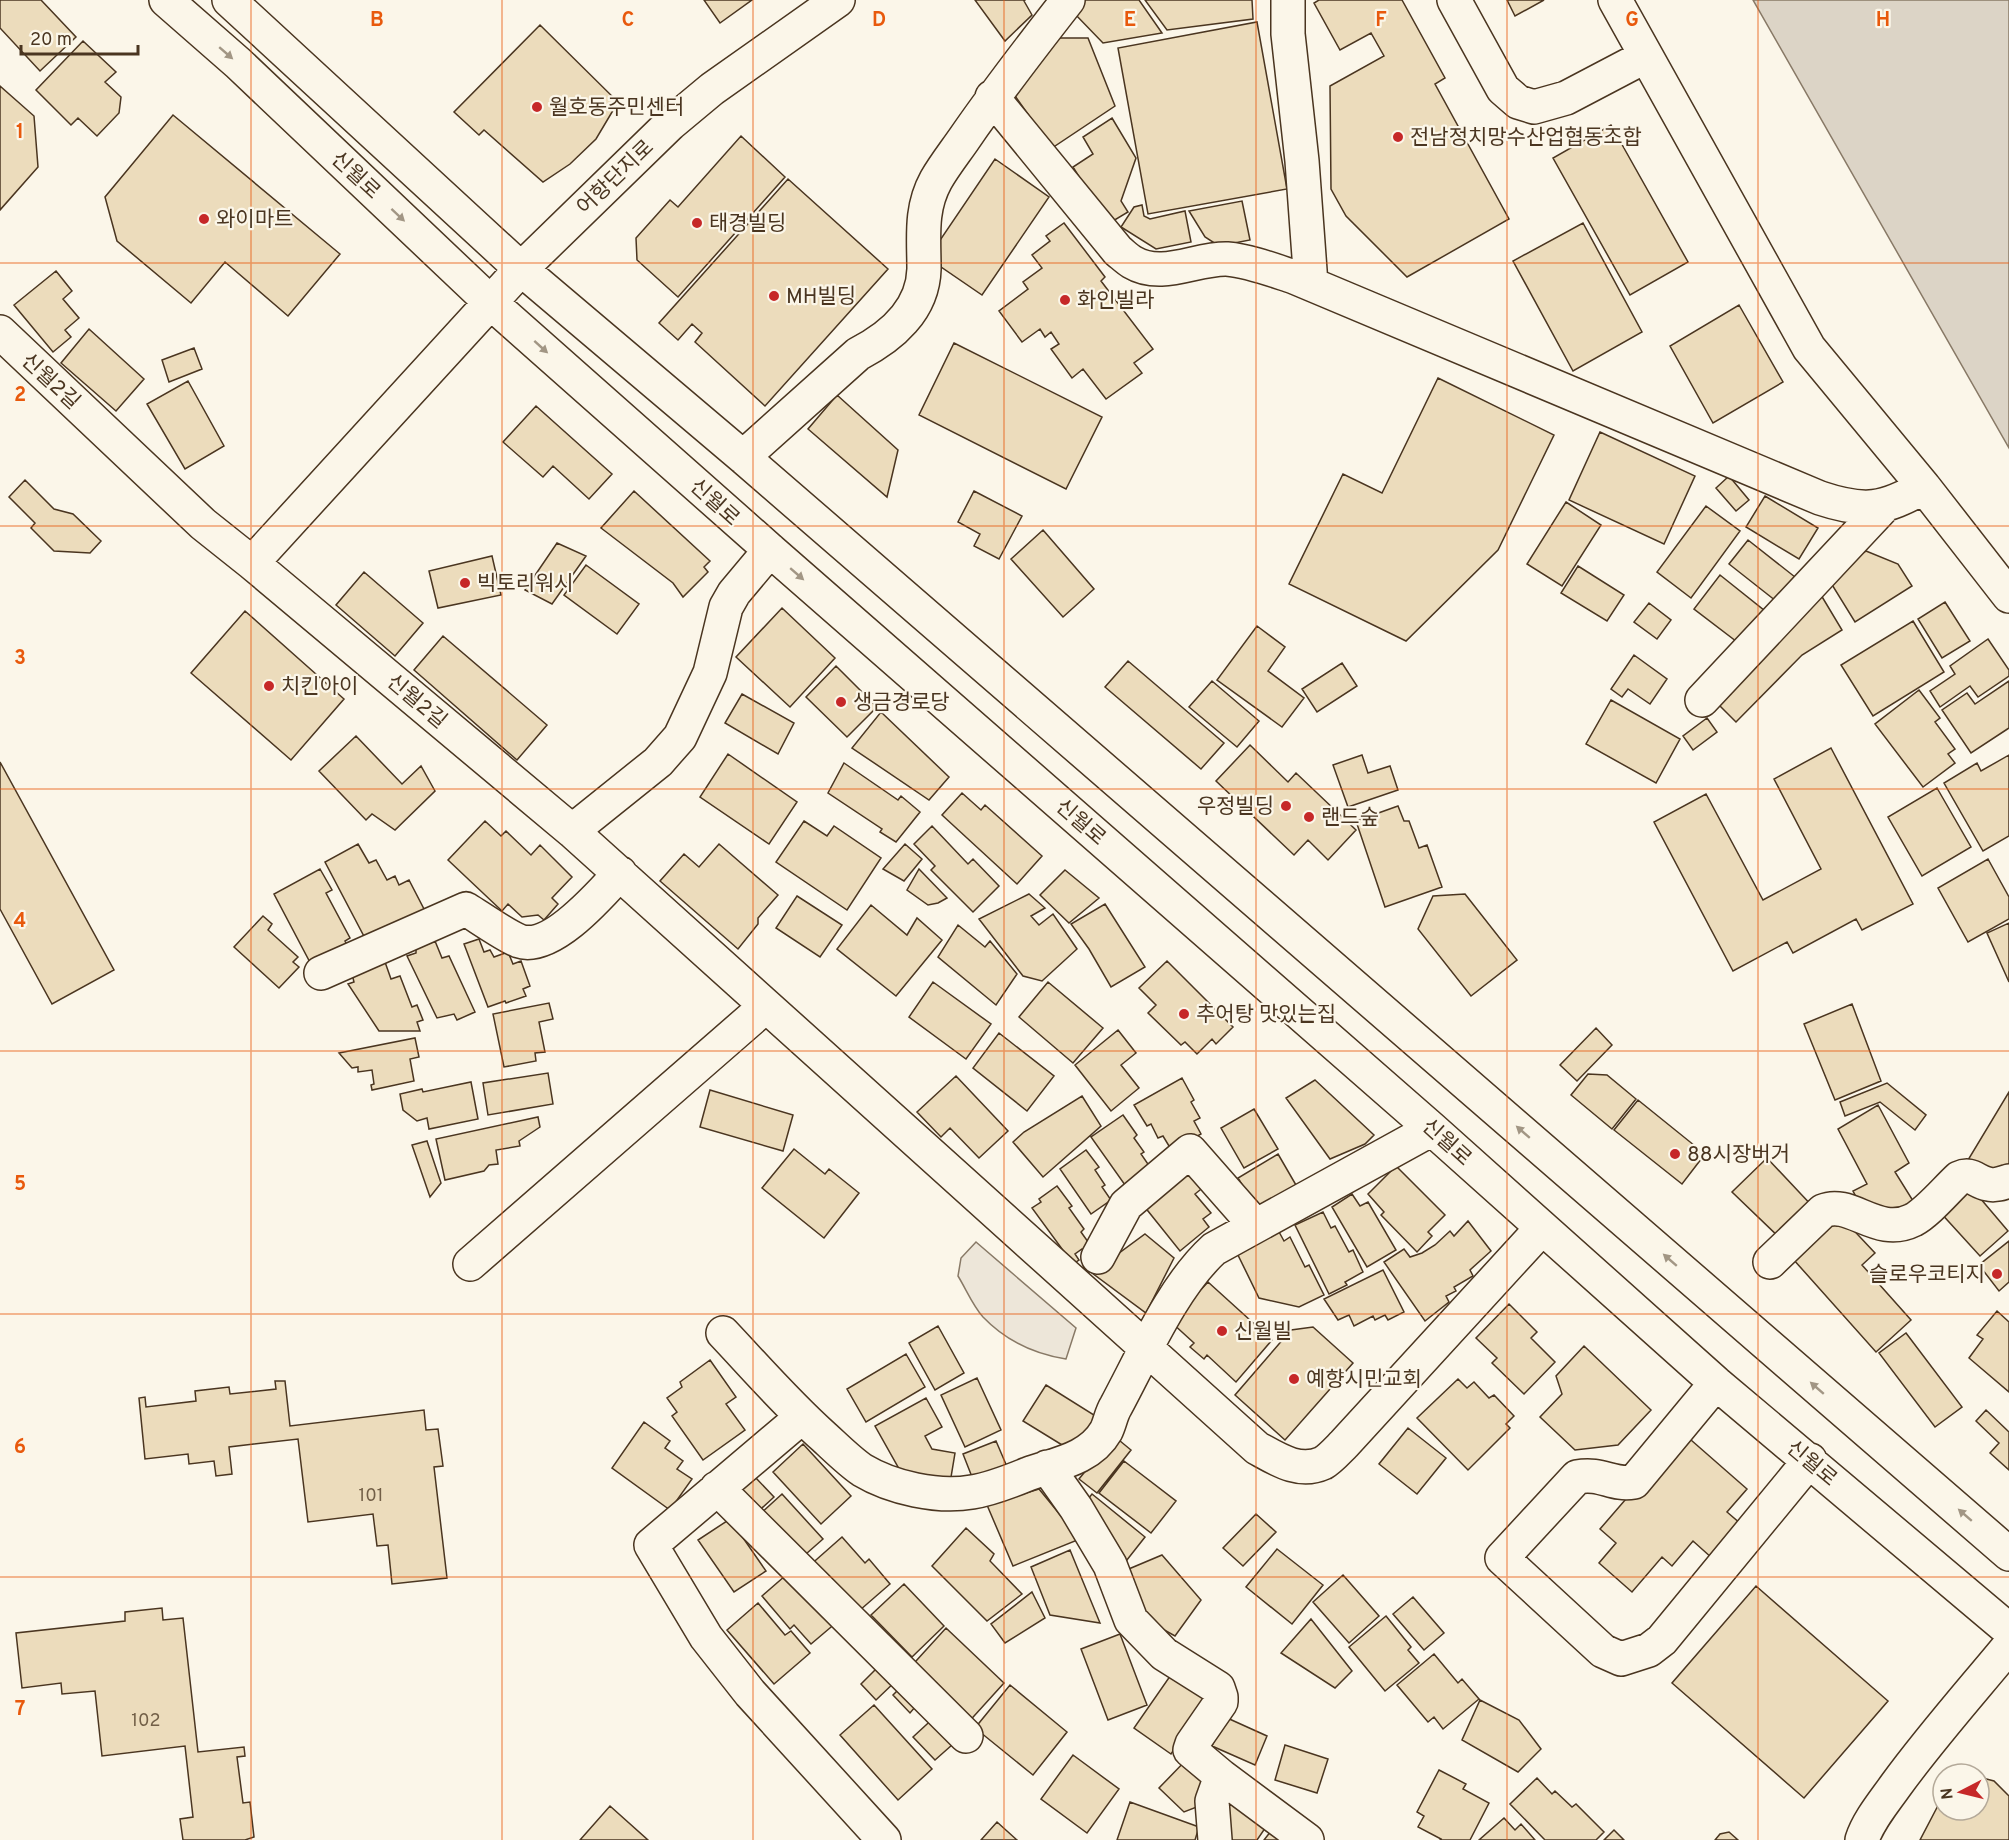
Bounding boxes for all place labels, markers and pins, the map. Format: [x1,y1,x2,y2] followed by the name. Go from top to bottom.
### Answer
[549,95,684,122] place label: 월호동주민센터
[530,100,544,114] marker: 월호동주민센터
[1410,125,1642,152] place label: 전남정치망수산업협동조합
[1391,130,1405,144] marker: 전남정치망수산업협동조합
[216,207,293,234] place label: 와이마트
[709,211,786,238] place label: 태경빌딩
[197,212,211,226] marker: 와이마트
[690,216,704,230] marker: 태경빌딩
[786,284,856,311] place label: MH빌딩
[1077,288,1154,315] place label: 화인빌라
[767,289,781,303] marker: MH빌딩
[1058,293,1072,307] marker: 화인빌라
[477,571,574,598] place label: 빅토리워시
[458,576,472,590] marker: 빅토리워시
[281,674,358,701] place label: 치킨아이
[262,679,276,693] marker: 치킨아이
[853,690,950,717] place label: 생금경로당
[834,695,848,709] marker: 생금경로당
[1197,794,1274,821] place label: 우정빌딩
[1279,799,1293,813] marker: 우정빌딩
[1321,805,1379,832] place label: 랜드숲
[1302,810,1316,824] marker: 랜드숲
[1196,1002,1336,1029] place label: 추어탕 맛있는집
[1177,1007,1191,1021] marker: 추어탕 맛있는집
[1687,1142,1790,1169] place label: 88시장버거
[1668,1147,1682,1161] marker: 88시장버거
[1869,1262,1985,1289] place label: 슬로우코티지
[1990,1267,2004,1281] marker: 슬로우코티지
[1234,1319,1292,1346] place label: 신월빌
[1215,1324,1229,1338] marker: 신월빌
[1306,1367,1422,1394] place label: 예향시민교회
[1287,1372,1301,1386] marker: 예향시민교회

